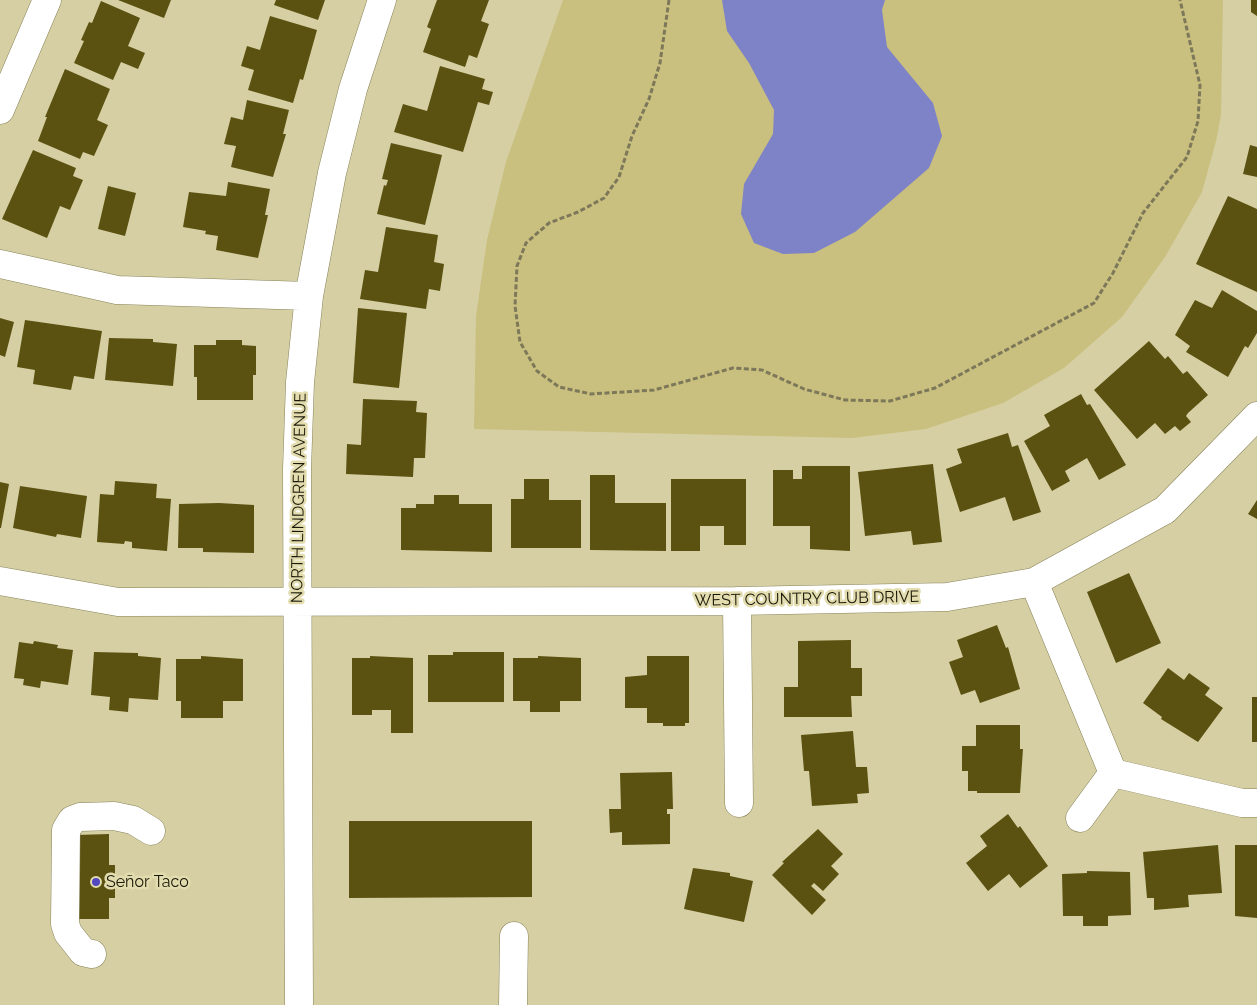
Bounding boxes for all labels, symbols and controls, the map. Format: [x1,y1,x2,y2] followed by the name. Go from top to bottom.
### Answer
[288,393,310,603] street label: NORTH LINDGREN AVENUE
[695,587,919,611] street label: WEST COUNTRY CLUB DRIVE
[106,872,189,892] place label: Señor Taco
[90,876,102,888] marker: Señor Taco

